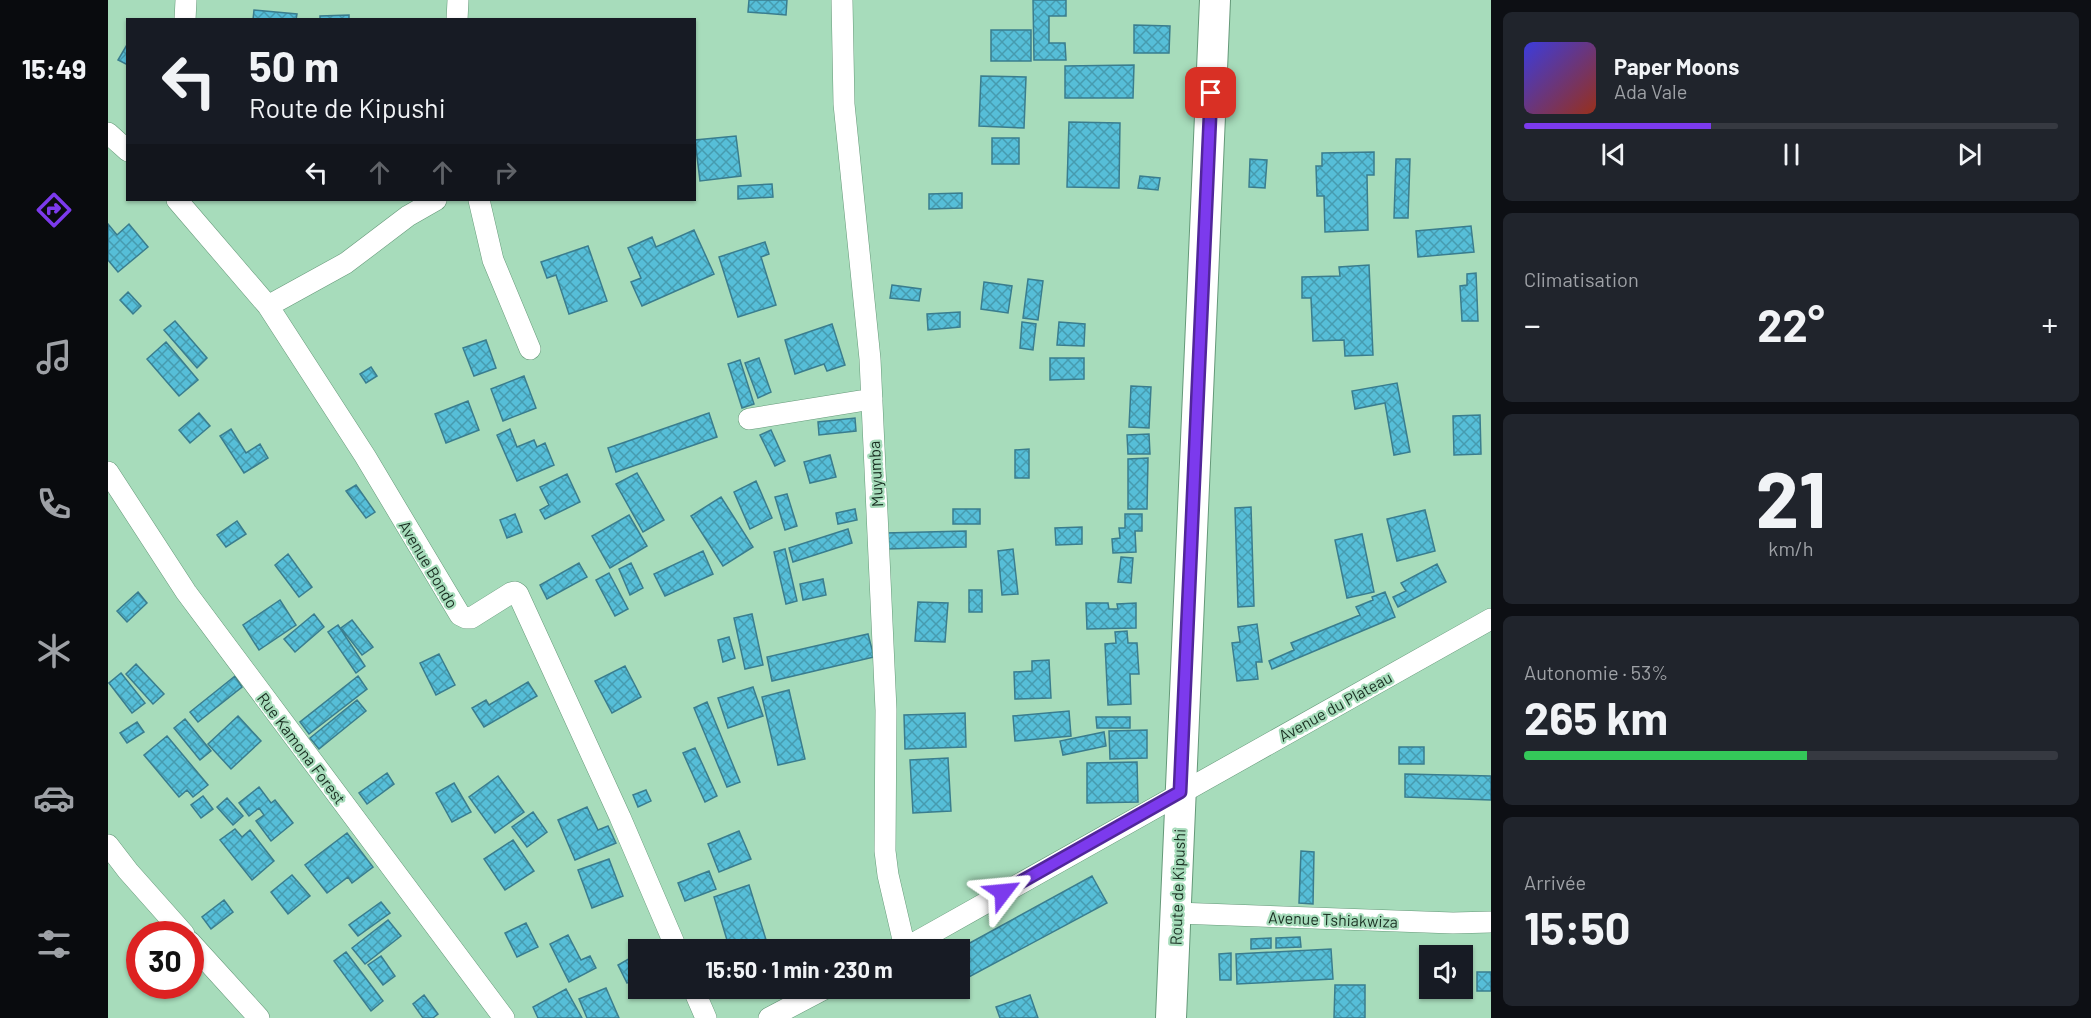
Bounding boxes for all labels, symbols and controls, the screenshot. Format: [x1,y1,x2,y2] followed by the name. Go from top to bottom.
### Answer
[249,40,339,90] text: 50 m
[150,42,228,120] icon: left
[22,52,86,84] text: 15:49
[1614,53,1739,79] text: Paper Moons
[1185,67,1236,118] pin
[1194,76,1227,109] icon: arrive
[1614,79,1687,103] text: Ada Vale
[249,91,446,123] text: Route de Kipushi
[1597,138,1630,171] icon: previous
[1775,138,1808,171] icon: pause
[1953,138,1986,171] icon: next
[300,156,333,189] icon: left
[363,156,396,189] icon: ahead
[426,156,459,189] icon: ahead
[489,156,522,189] icon: right
[33,189,75,231] icon: directions
[1524,267,1639,291] text: Climatisation
[1757,297,1825,351] text: 22°
[1524,304,1541,344] text: −
[2041,304,2058,344] text: +
[33,336,75,378] icon: music
[864,440,886,508] street label: Muyumba
[1756,450,1826,544] text: 21
[33,483,75,525] icon: phone
[395,517,463,611] street label: Avenue Bondo
[1768,536,1814,560] text: km/h
[33,630,75,672] icon: climate
[1524,660,1668,684] text: Autonomie · 53%
[1275,667,1395,745] street label: Avenue du Plateau
[254,688,350,808] street label: Rue Kamona Forest
[1524,690,1668,744] text: 265 km
[33,777,75,819] icon: car
[1165,828,1189,946] street label: Route de Kipushi
[971,860,1035,924] position arrow
[1524,870,1586,894] text: Arrivée
[1524,900,1630,954] text: 15:50
[1268,907,1398,931] street label: Avenue Tshiakwiza
[126,921,204,999] speed limit sign: 30
[33,923,75,965] icon: filters
[1419,945,1473,999] map controls
[1419,945,1473,999] button: sound
[705,956,893,982] text: 15:50 · 1 min · 230 m

